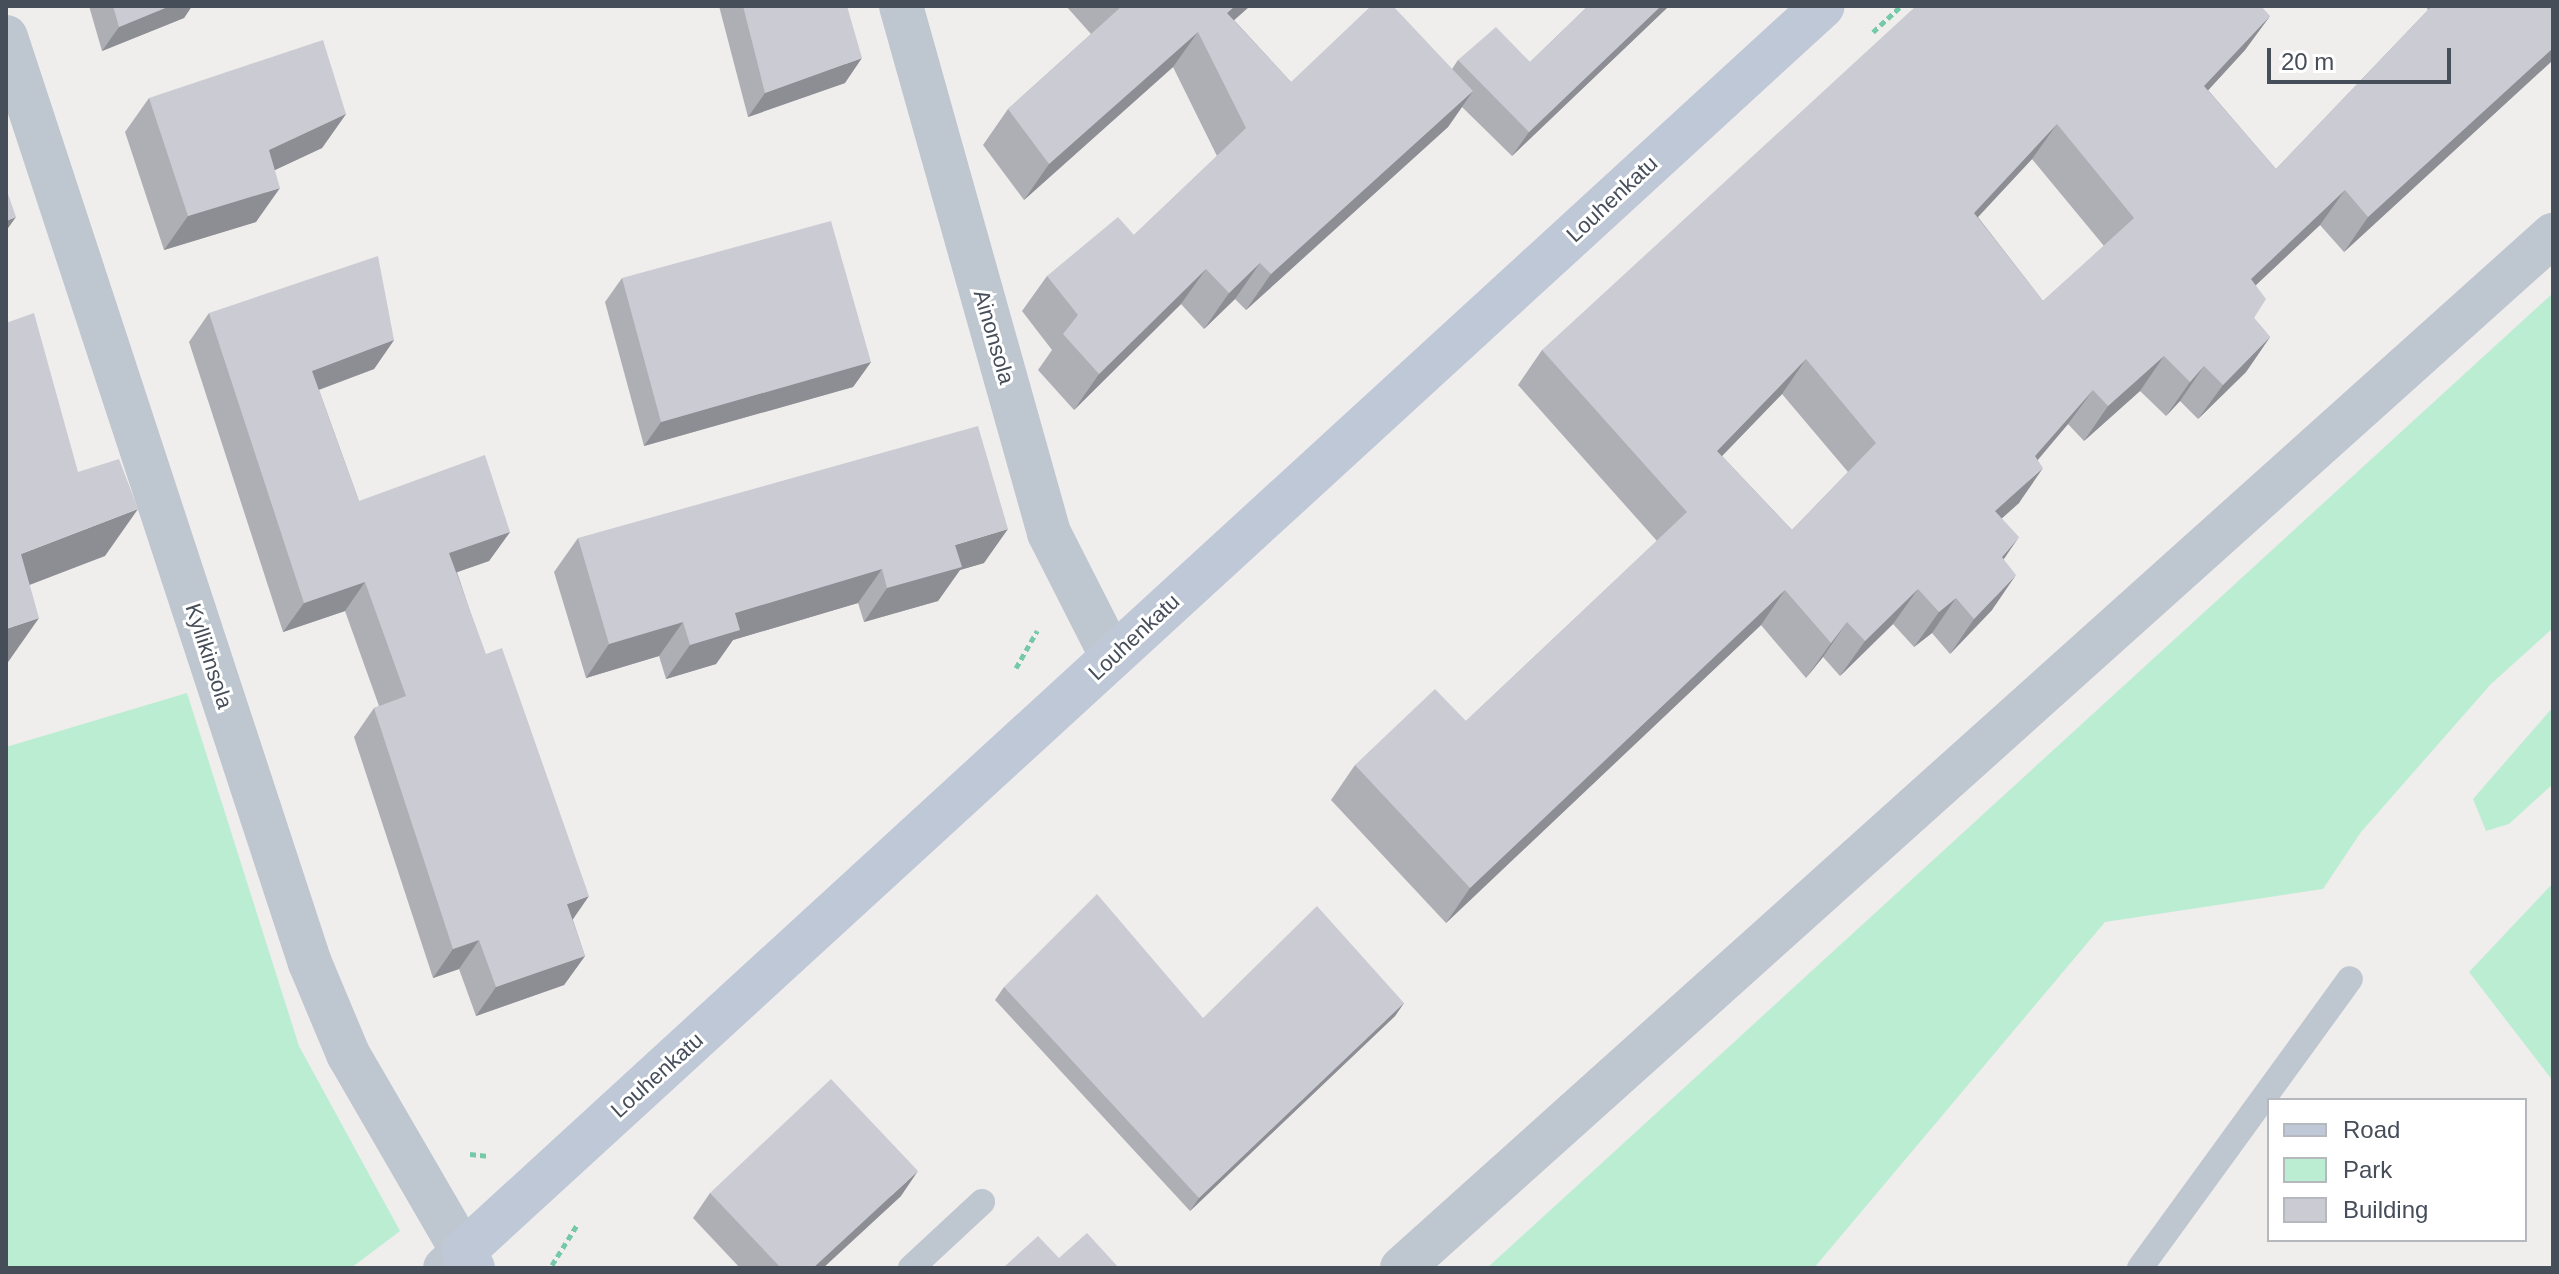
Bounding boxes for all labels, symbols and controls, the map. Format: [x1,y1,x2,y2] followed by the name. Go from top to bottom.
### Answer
[2271,32,2455,82] scale bar
[2281,48,2334,75] text: 20 m
[1561,150,1663,248] street label: Louhenkatu
[968,287,1020,387] street label: Ainonsola
[1083,588,1185,686] street label: Louhenkatu
[180,600,238,712] street label: Kyllikinsola
[605,1027,709,1123] street label: Louhenkatu
[2267,1098,2527,1242] legend
[2343,1116,2400,1143] text: Road
[2343,1156,2392,1183] text: Park
[2343,1196,2428,1223] text: Building

